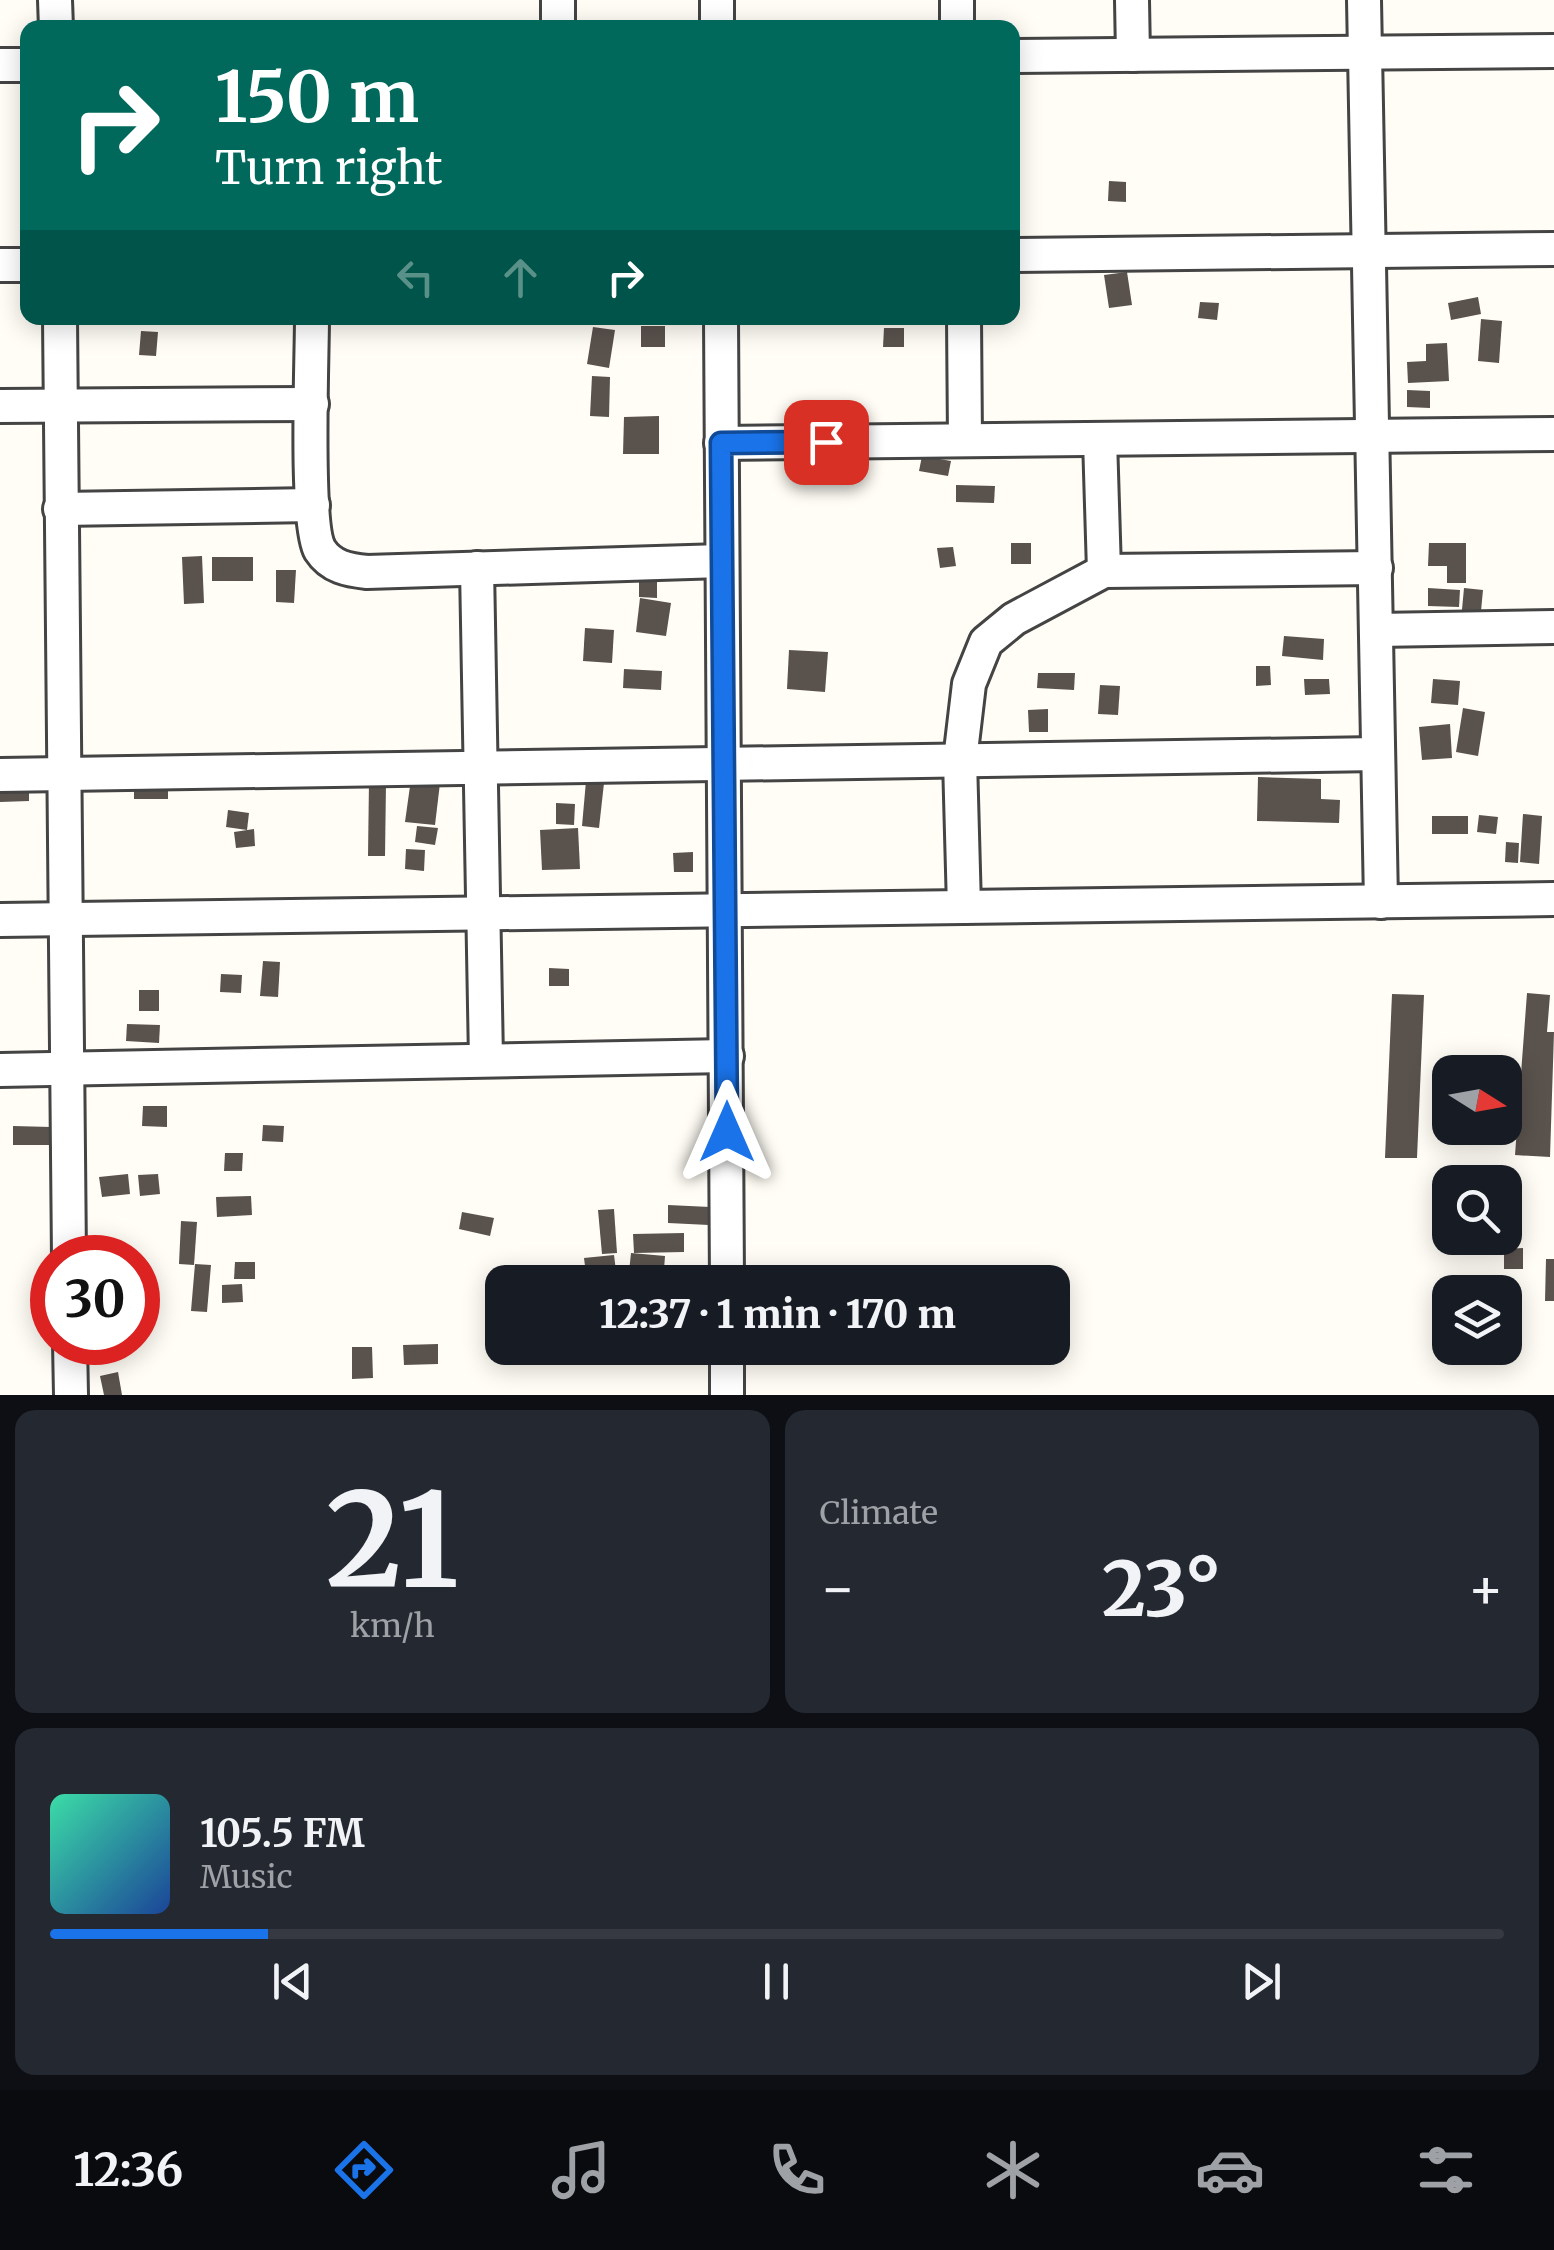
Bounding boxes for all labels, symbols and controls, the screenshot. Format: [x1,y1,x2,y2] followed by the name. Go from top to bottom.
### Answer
[215,53,419,141] text: 150 m
[50,60,180,190] icon: right
[215,140,443,196] text: Turn right
[388,250,443,305] icon: left
[493,250,548,305] icon: ahead
[598,250,653,305] icon: right
[784,400,869,485] pin
[799,415,854,470] icon: arrive
[1432,1055,1522,1145] north arrow
[1432,1055,1522,1365] map controls
[675,1080,779,1184] position arrow
[1432,1165,1522,1255] button: search
[30,1235,160,1365] speed limit sign: 30
[1432,1275,1522,1365] button: layers
[599,1291,956,1338] text: 12:37 · 1 min · 170 m
[326,1459,459,1622] text: 21
[820,1493,938,1533] text: Climate
[1102,1542,1222,1636] text: 23°
[820,1554,856,1623] text: −
[1467,1554,1504,1623] text: +
[350,1606,435,1646] text: km/h
[200,1810,365,1857] text: 105.5 FM
[200,1857,293,1897] text: Music
[265,1954,320,2009] icon: previous
[749,1954,804,2009] icon: pause
[1234,1954,1289,2009] icon: next
[329,2135,399,2205] icon: directions
[546,2135,616,2205] icon: music
[762,2135,832,2205] icon: phone
[978,2135,1048,2205] icon: climate
[1195,2135,1265,2205] icon: car
[1411,2135,1481,2205] icon: filters
[73,2142,183,2198] text: 12:36

